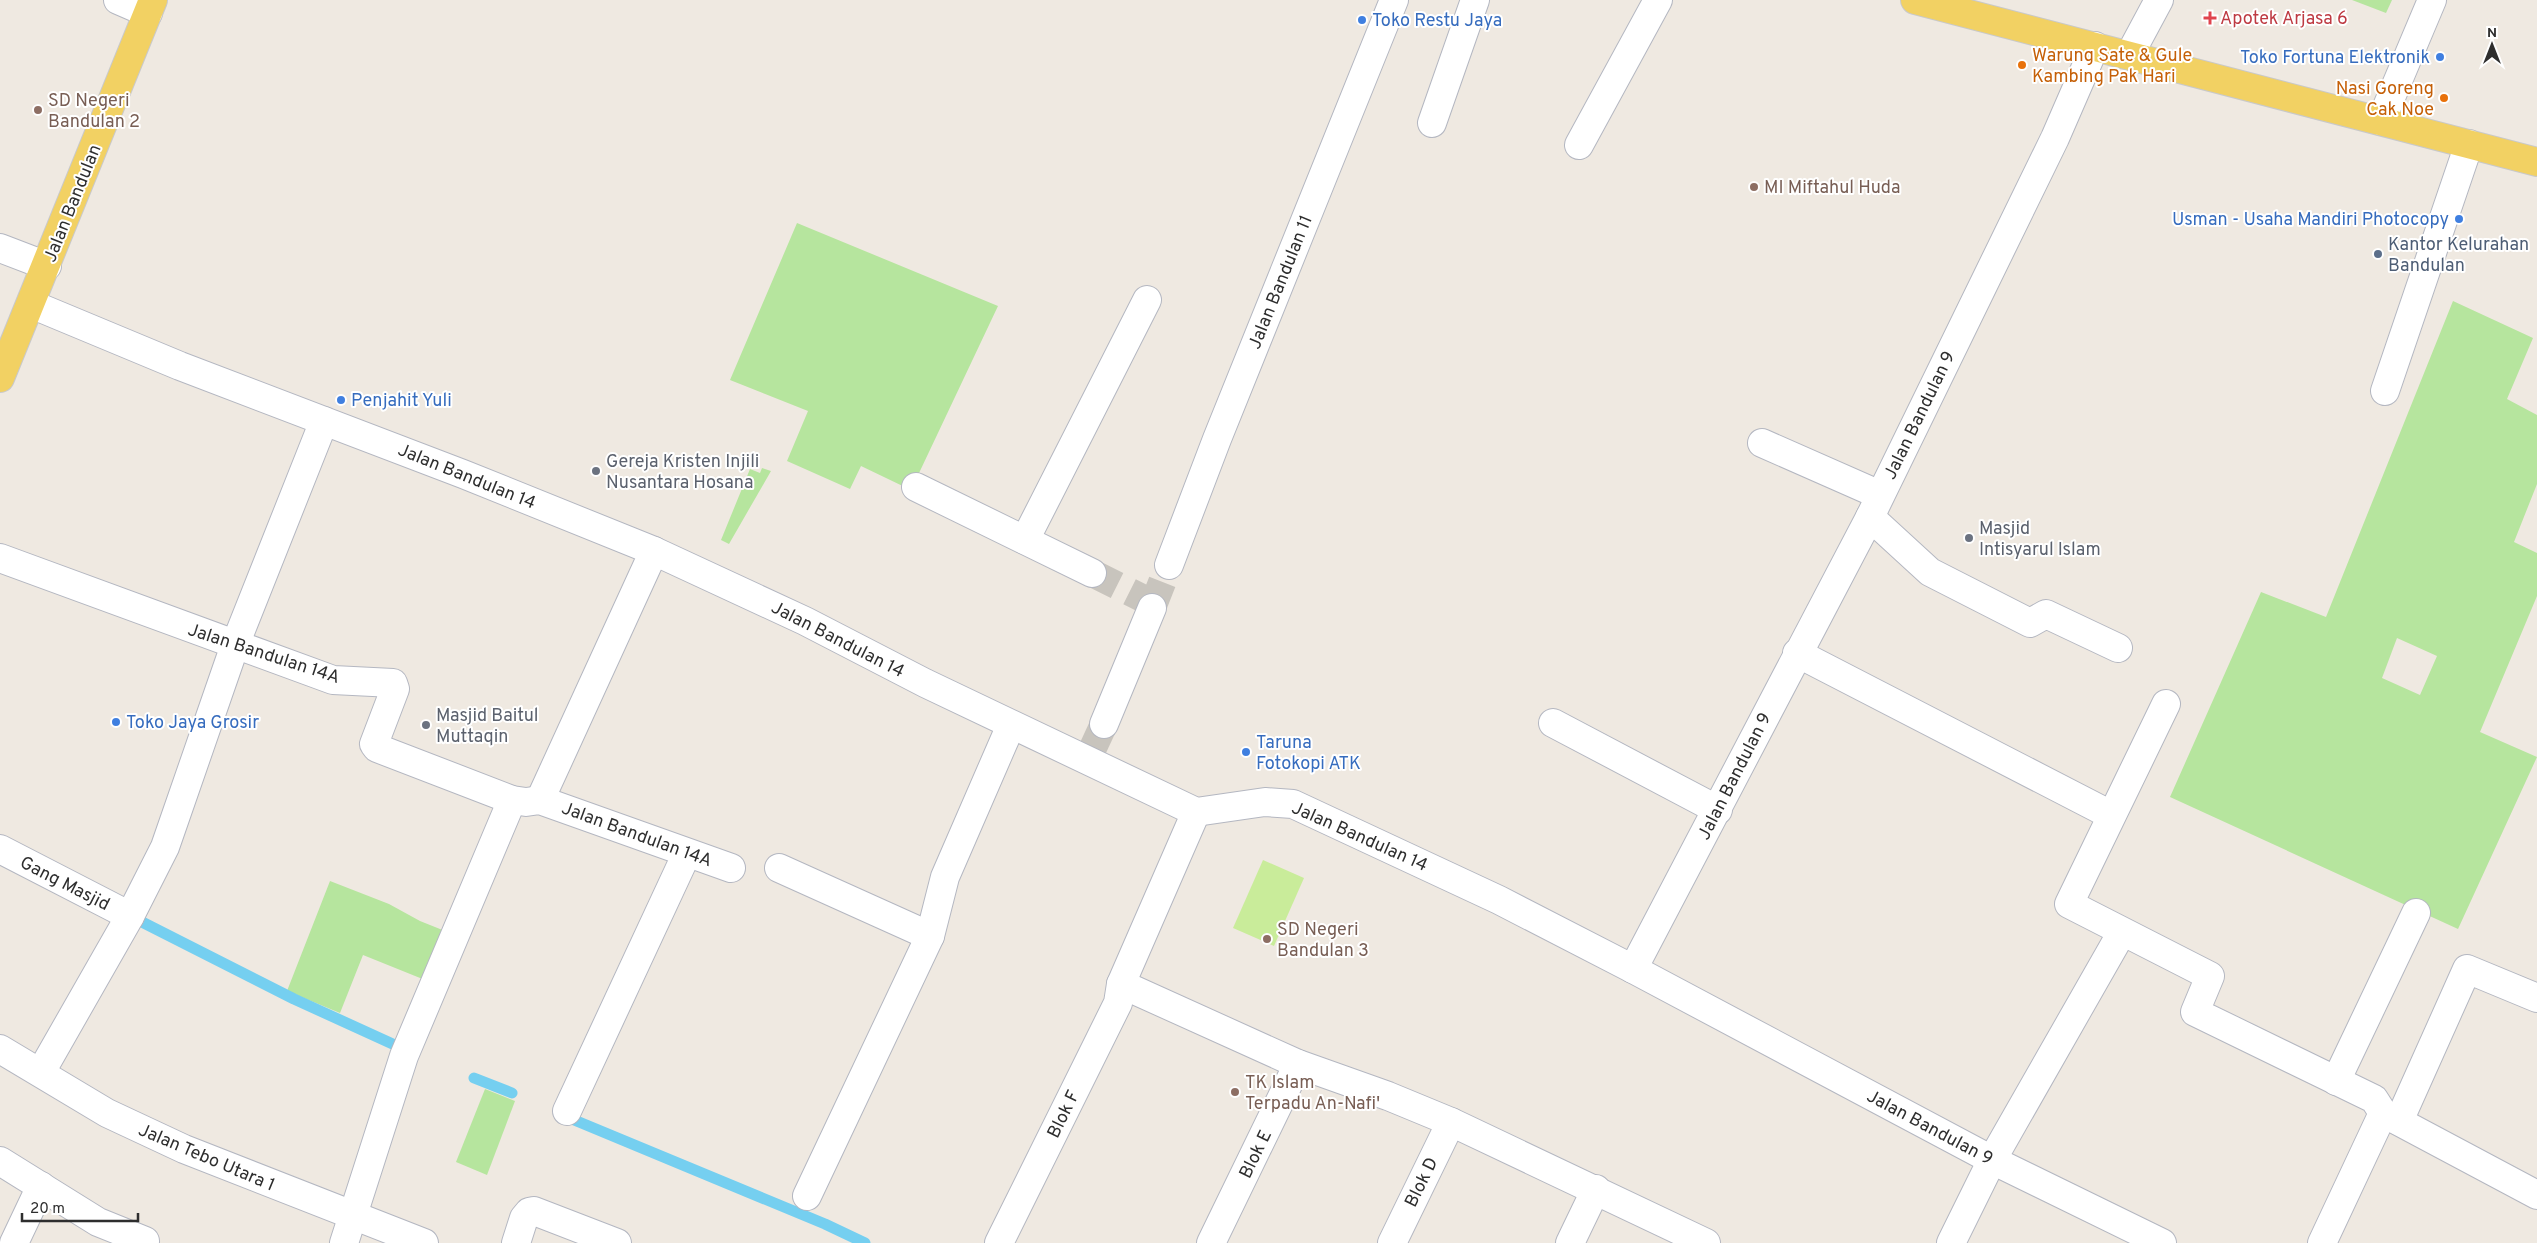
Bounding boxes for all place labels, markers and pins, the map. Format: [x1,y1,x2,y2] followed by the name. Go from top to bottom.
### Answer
[2220,8,2348,31] place label: Apotek Arjasa 6
[1372,10,1502,33] place label: Toko Restu Jaya
[2204,12,2216,24] marker: Apotek Arjasa 6
[1356,14,1368,26] marker: Toko Restu Jaya
[2032,45,2192,89] place label: Warung Sate & Gule Kambing Pak Hari
[2240,47,2430,70] place label: Toko Fortuna Elektronik
[2434,51,2446,63] marker: Toko Fortuna Elektronik
[2016,59,2028,71] marker: Warung Sate & Gule Kambing Pak Hari
[2336,78,2434,122] place label: Nasi Goreng Cak Noe
[48,90,140,134] place label: SD Negeri Bandulan 2
[2438,92,2450,104] marker: Nasi Goreng Cak Noe
[32,104,44,116] marker: SD Negeri Bandulan 2
[1764,177,1900,200] place label: MI Miftahul Huda
[1748,181,1760,193] marker: MI Miftahul Huda
[2172,209,2449,232] place label: Usman - Usaha Mandiri Photocopy
[2453,213,2465,225] marker: Usman - Usaha Mandiri Photocopy
[2388,234,2529,278] place label: Kantor Kelurahan Bandulan
[2372,248,2384,260] marker: Kantor Kelurahan Bandulan
[351,390,452,413] place label: Penjahit Yuli
[335,394,347,406] marker: Penjahit Yuli
[606,451,759,495] place label: Gereja Kristen Injili Nusantara Hosana
[590,465,602,477] marker: Gereja Kristen Injili Nusantara Hosana
[1979,518,2101,562] place label: Masjid Intisyarul Islam
[1963,532,1975,544] marker: Masjid Intisyarul Islam
[436,705,539,749] place label: Masjid Baitul Muttaqin
[126,712,259,735] place label: Toko Jaya Grosir
[110,716,122,728] marker: Toko Jaya Grosir
[420,719,432,731] marker: Masjid Baitul Muttaqin
[1256,732,1361,776] place label: Taruna Fotokopi ATK
[1240,746,1252,758] marker: Taruna Fotokopi ATK
[1277,919,1369,963] place label: SD Negeri Bandulan 3
[1261,933,1273,945] marker: SD Negeri Bandulan 3
[1245,1072,1380,1116] place label: TK Islam Terpadu An-Nafi'
[1229,1086,1241,1098] marker: TK Islam Terpadu An-Nafi'

